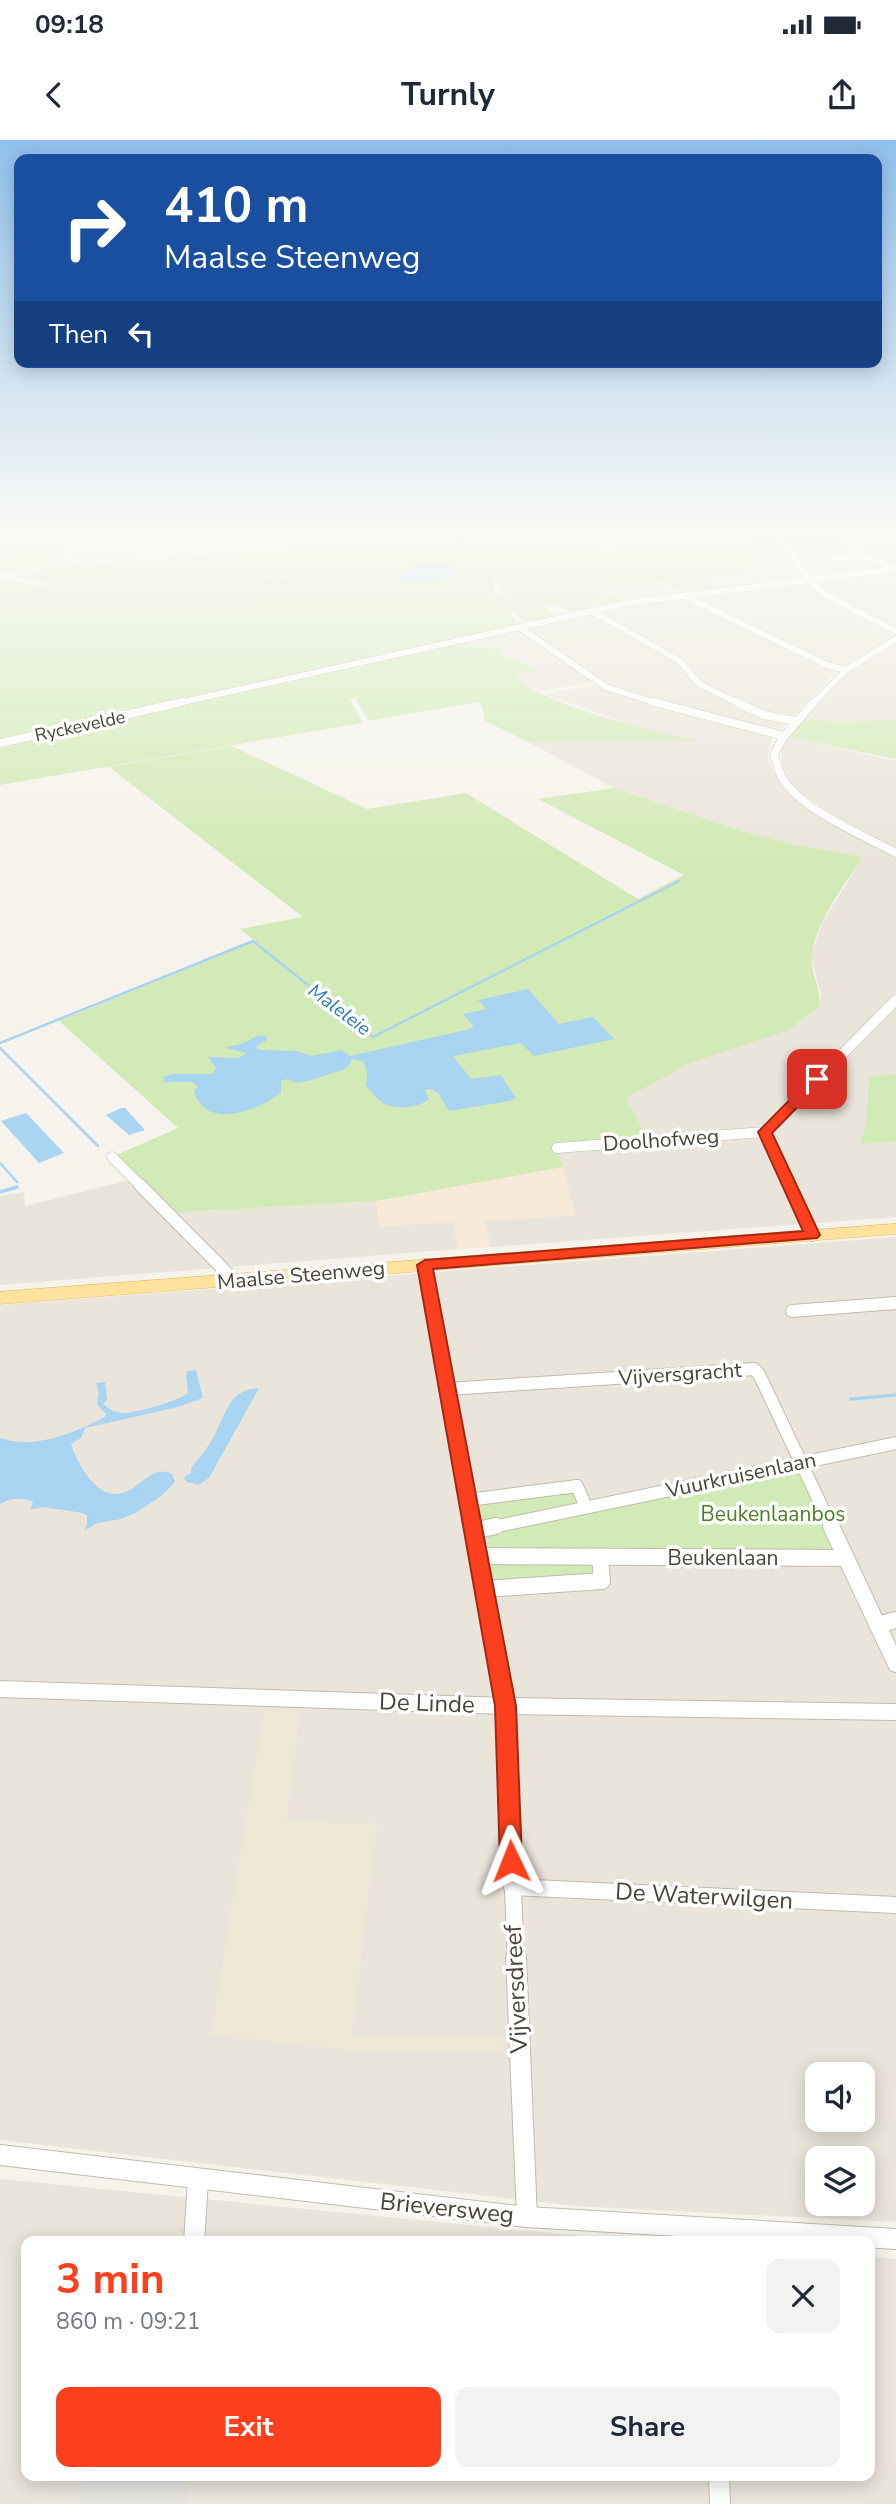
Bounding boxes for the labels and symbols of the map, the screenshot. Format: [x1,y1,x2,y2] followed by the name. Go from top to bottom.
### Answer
[33,705,127,747] street label: Ryckevelde
[303,978,376,1042] water label: Maleleie
[787,1049,847,1109] pin
[602,1122,720,1158] street label: Doolhofweg
[216,1254,386,1296] street label: Maalse Steenweg
[616,1356,743,1392] street label: Vijversgracht
[662,1445,819,1505] street label: Vuurkruisenlaan
[701,1500,845,1528] park label: Beukenlaanbos
[668,1544,778,1572] street label: Beukenlaan
[379,1685,475,1721] street label: De Linde
[474,1824,548,1898] position arrow
[614,1875,794,1917] street label: De Waterwilgen
[497,1923,535,2055] street label: Vijversdreef
[378,2185,516,2231] street label: Brieversweg

